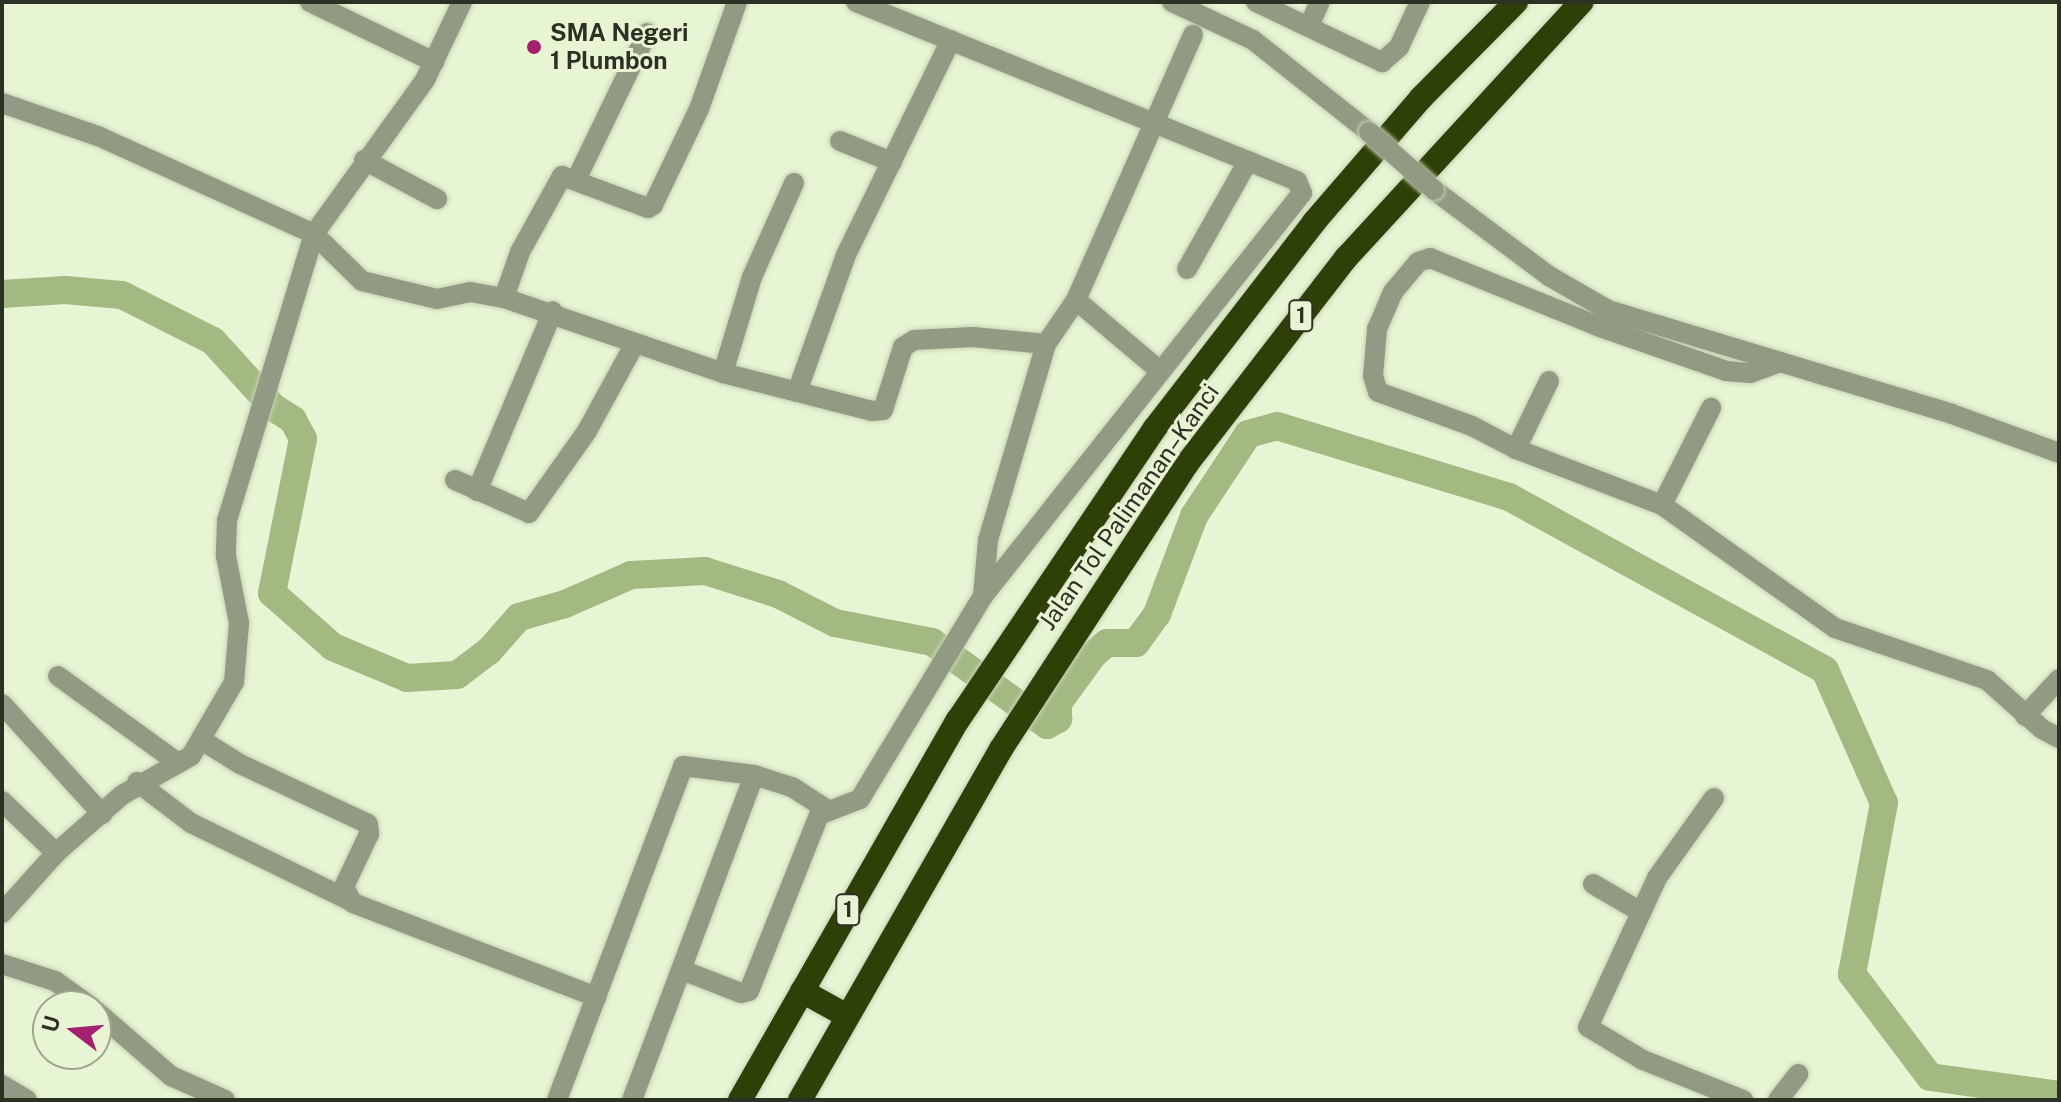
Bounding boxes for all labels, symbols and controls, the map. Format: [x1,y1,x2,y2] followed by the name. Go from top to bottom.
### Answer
[550,19,688,75] place label: SMA Negeri 1 Plumbon
[525,38,543,56] marker: SMA Negeri 1 Plumbon
[1287,298,1315,334] road number: 1
[1033,378,1225,636] street label: Jalan Tol Palimanan–Kanci
[834,892,862,928] road number: 1
[32,990,112,1070] north arrow
[36,1013,66,1035] text: U

